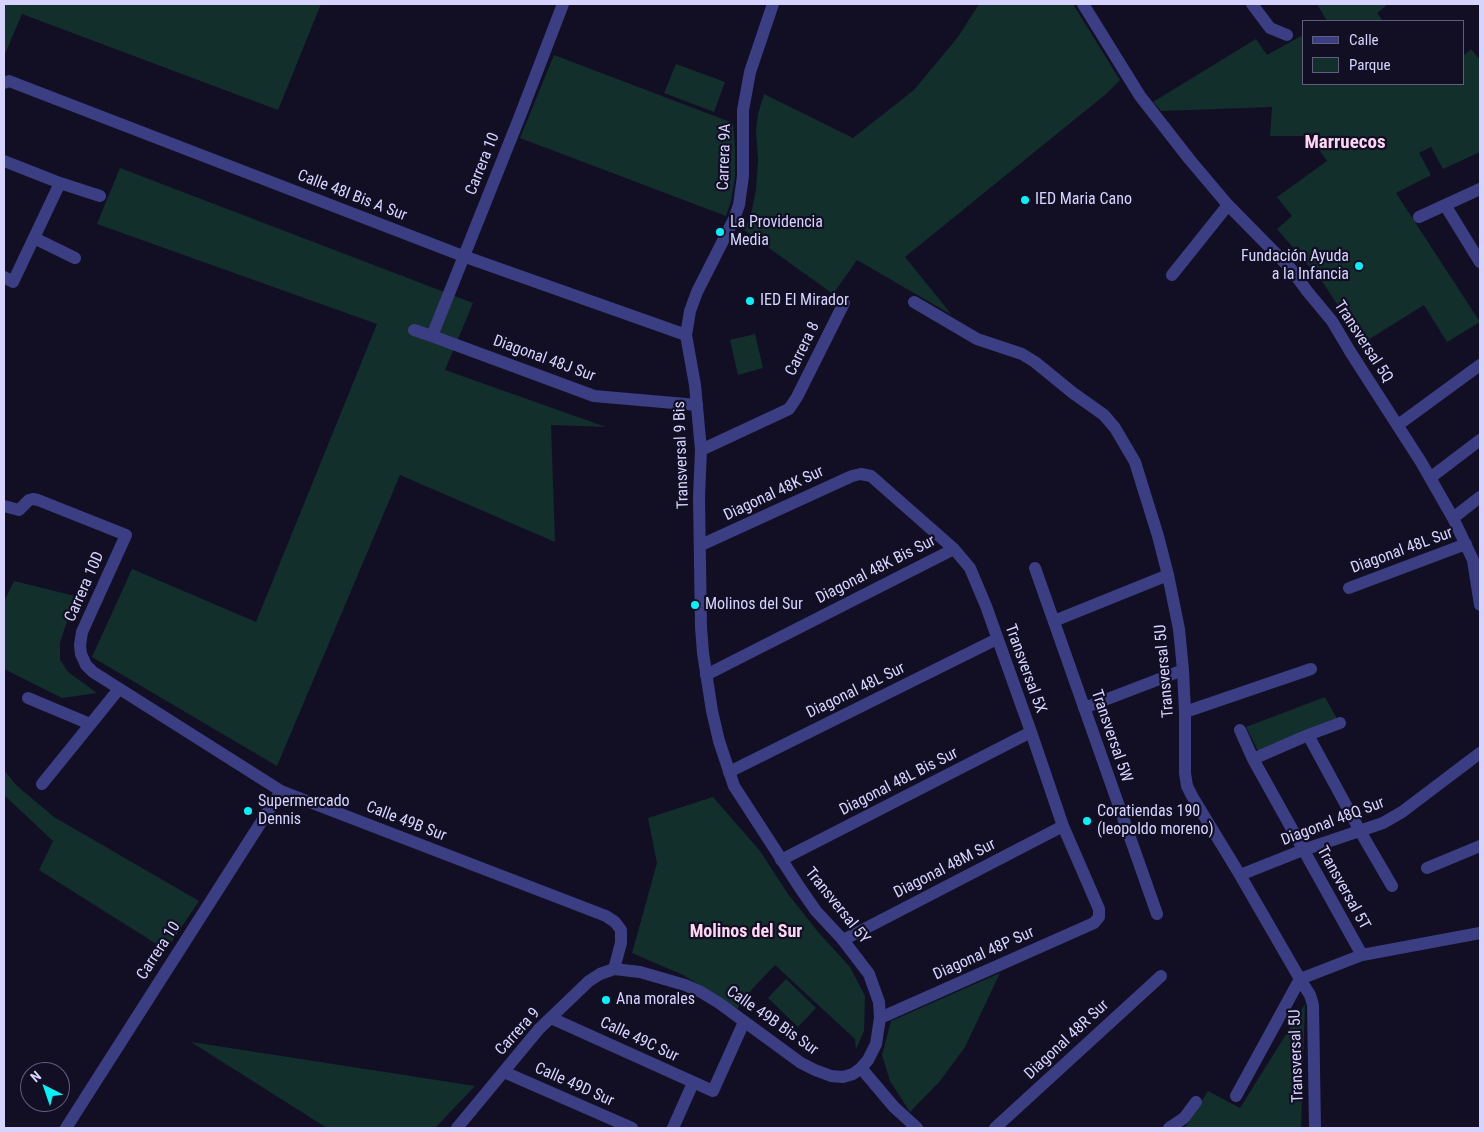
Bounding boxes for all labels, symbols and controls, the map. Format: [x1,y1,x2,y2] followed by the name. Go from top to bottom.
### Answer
[1302,20,1464,85] legend
[1349,31,1379,49] text: Calle
[1349,56,1391,74] text: Parque
[714,123,736,191] street label: Carrera 9A
[462,130,504,198] street label: Carrera 10
[1304,132,1386,154] district label: Marruecos
[294,166,410,226] street label: Calle 48I Bis A Sur
[1035,190,1132,210] place label: IED Maria Cano
[1019,194,1031,206] marker: IED Maria Cano
[730,213,823,251] place label: La Providencia Media
[714,226,726,238] marker: La Providencia Media
[1241,247,1349,285] place label: Fundación Ayuda a la Infancia
[1353,260,1365,272] marker: Fundación Ayuda a la Infancia
[760,291,849,311] place label: IED El Mirador
[744,295,756,307] marker: IED El Mirador
[1329,297,1397,387] street label: Transversal 5Q
[782,319,824,379] street label: Carrera 8
[490,332,598,386] street label: Diagonal 48J Sur
[671,401,693,509] street label: Transversal 9 Bis
[721,462,827,526] street label: Diagonal 48K Sur
[1348,524,1456,578] street label: Diagonal 48L Sur
[813,532,939,608] street label: Diagonal 48K Bis Sur
[61,549,109,625] street label: Carrera 10D
[705,595,803,615] place label: Molinos del Sur
[689,599,701,611] marker: Molinos del Sur
[1000,622,1050,716] street label: Transversal 5X
[1151,624,1179,718] street label: Transversal 5U
[804,659,908,723] street label: Diagonal 48L Sur
[1086,687,1136,785] street label: Transversal 5W
[837,744,961,820] street label: Diagonal 48L Bis Sur
[258,792,350,830] place label: Supermercado Dennis
[1279,793,1387,851] street label: Diagonal 48Q Sur
[363,798,449,846] street label: Calle 49B Sur
[1097,802,1214,840] place label: Coratiendas 190 (leopoldo moreno)
[242,805,254,817] marker: Supermercado Dennis
[1081,815,1093,827] marker: Coratiendas 190 (leopoldo moreno)
[891,835,999,903] street label: Diagonal 48M Sur
[1312,843,1374,933] street label: Transversal 5T
[800,864,874,948] street label: Transversal 5Y
[133,918,185,984] street label: Carrera 10
[690,921,802,943] district label: Molinos del Sur
[931,923,1037,985] street label: Diagonal 48P Sur
[722,982,822,1060] street label: Calle 49B Bis Sur
[616,990,695,1010] place label: Ana morales
[600,994,612,1006] marker: Ana morales
[1021,996,1113,1084] street label: Diagonal 48R Sur
[492,1004,544,1060] street label: Carrera 9
[1286,1009,1308,1103] street label: Transversal 5U
[597,1013,681,1067] street label: Calle 49C Sur
[531,1059,617,1111] street label: Calle 49D Sur
[20,1062,70,1112] north arrow
[27,1068,44,1085] text: N

